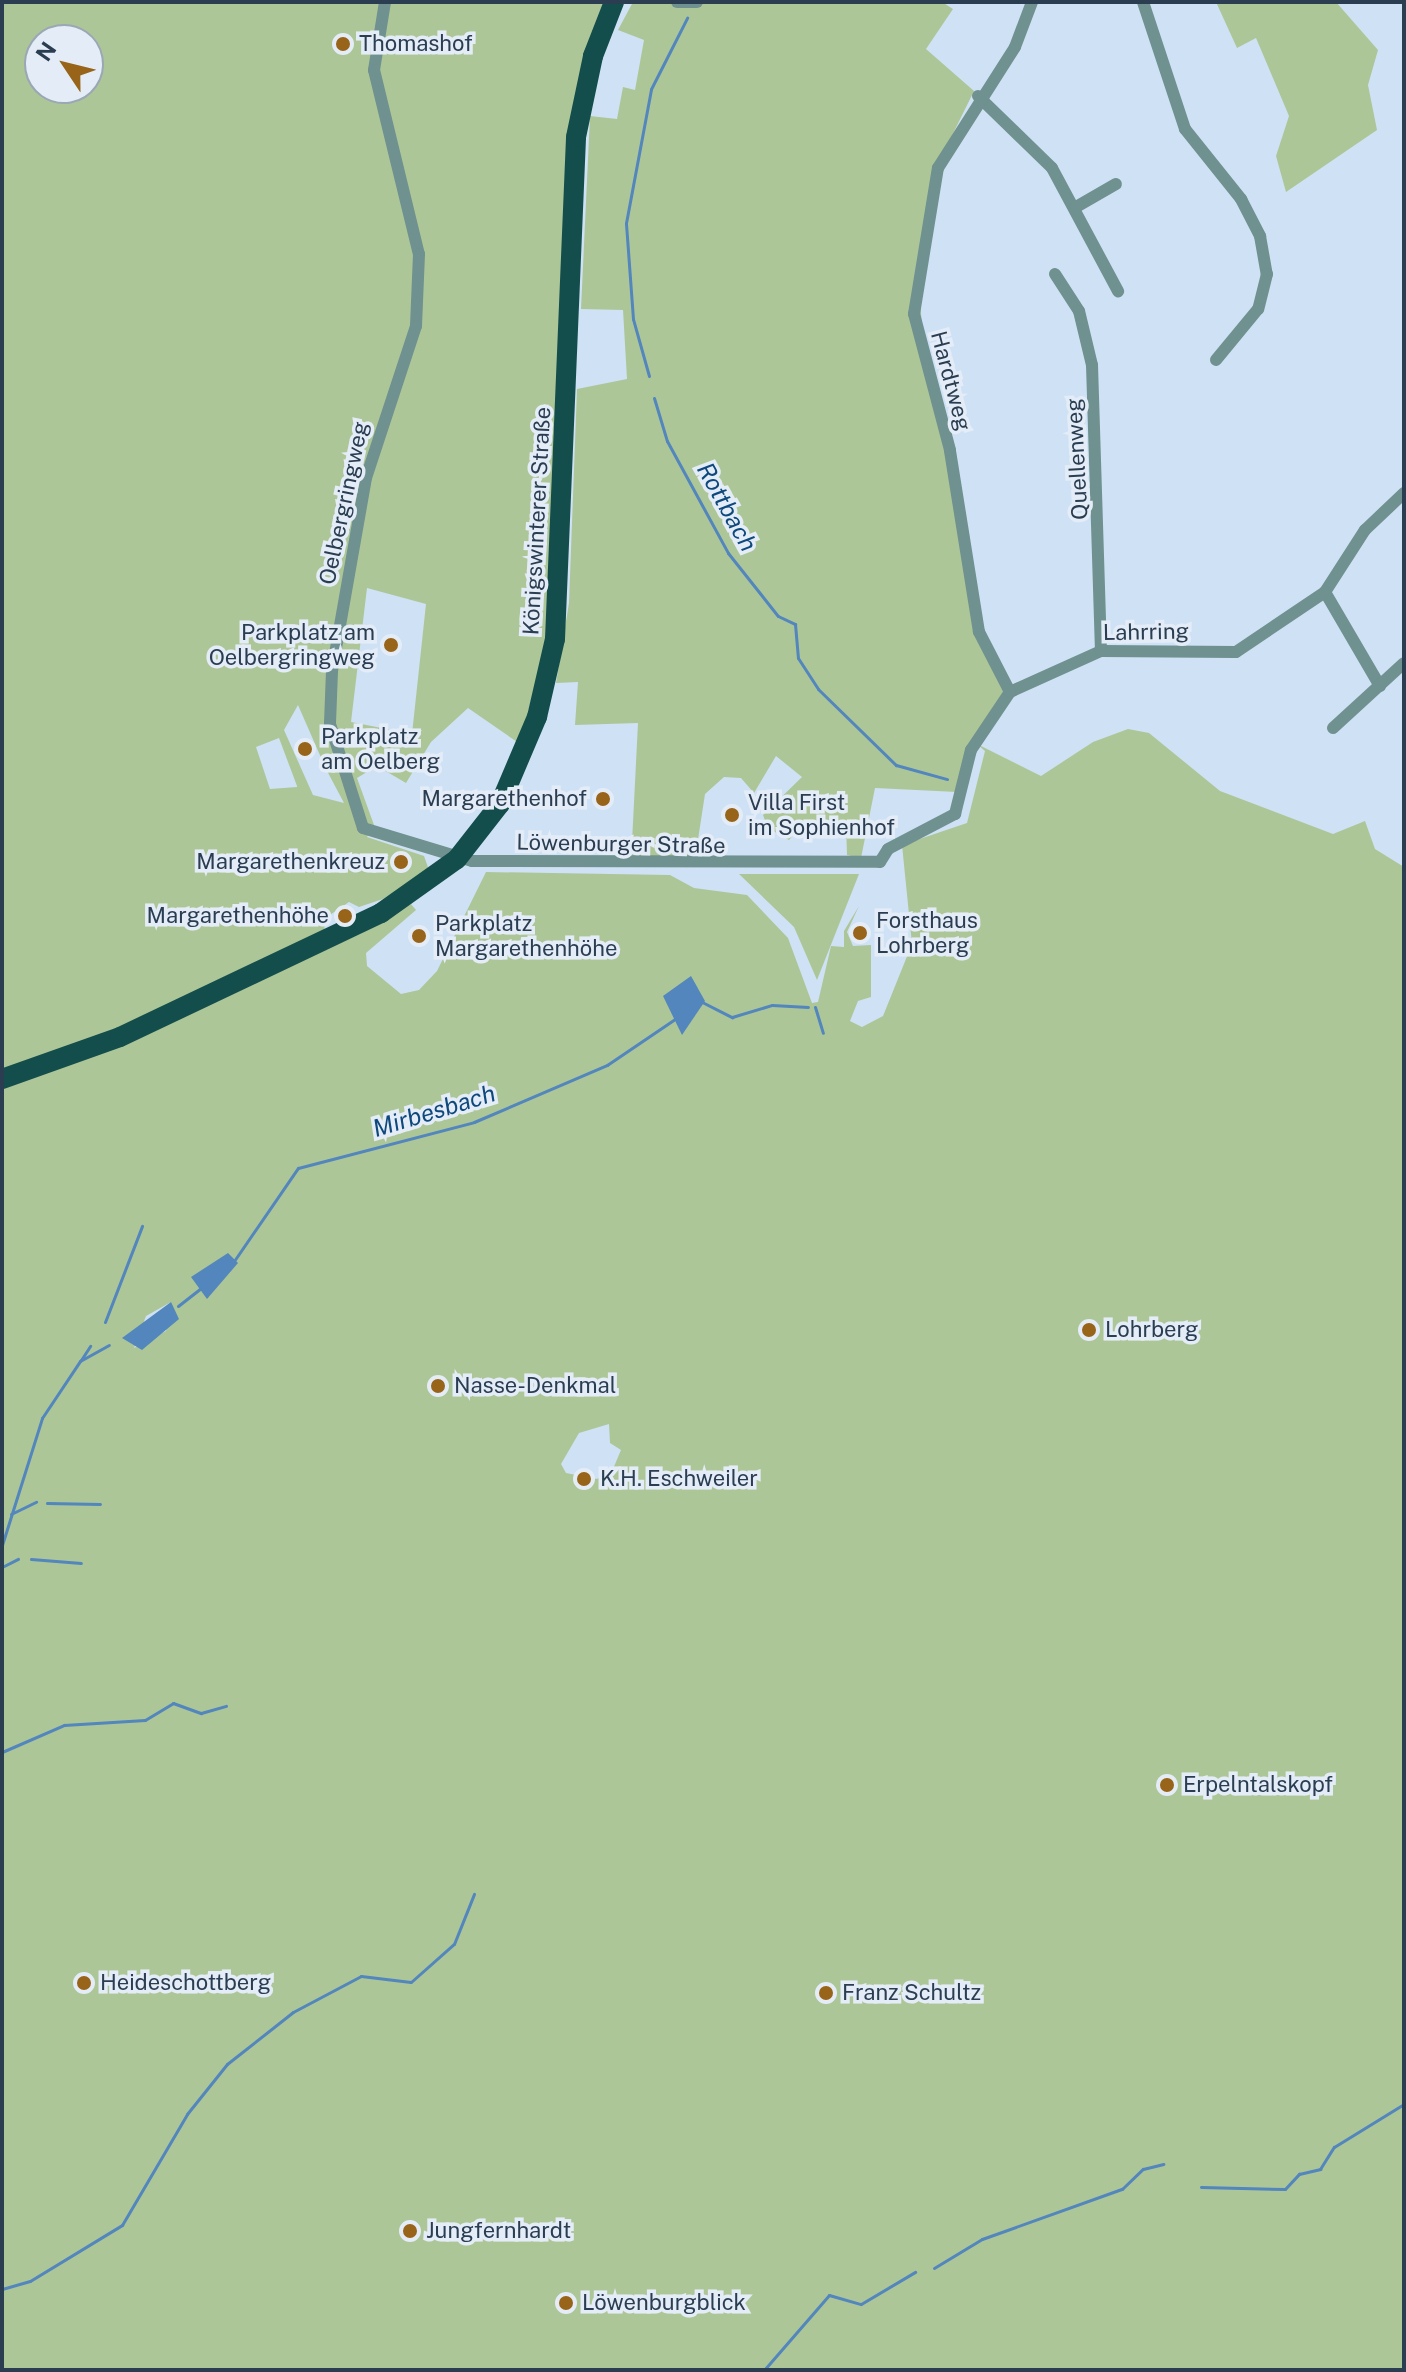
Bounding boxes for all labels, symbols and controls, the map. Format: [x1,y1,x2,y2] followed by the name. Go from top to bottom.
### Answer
[24,24,104,104] north arrow
[359,31,473,57] place label: Thomashof
[334,35,352,53] marker: Thomashof
[30,37,62,66] text: N
[925,328,977,434] street label: Hardtweg
[1061,397,1093,521] street label: Quellenweg
[518,406,556,636] street label: Königswinterer Straße
[314,419,374,587] street label: Oelbergringweg
[691,458,763,556] water label: Rottbach
[1103,618,1189,646] street label: Lahrring
[209,619,375,670] place label: Parkplatz am Oelbergringweg
[382,636,400,654] marker: Parkplatz am Oelbergringweg
[321,723,440,774] place label: Parkplatz am Oelberg
[296,740,314,758] marker: Parkplatz am Oelberg
[421,786,587,812] place label: Margarethenhof
[748,789,895,840] place label: Villa First im Sophienhof
[594,790,612,808] marker: Margarethenhof
[723,806,741,824] marker: Villa First im Sophienhof
[516,829,726,859] street label: Löwenburger Straße
[196,849,385,875] place label: Margarethenkreuz
[392,853,410,871] marker: Margarethenkreuz
[147,903,329,929] place label: Margarethenhöhe
[336,907,354,925] marker: Margarethenhöhe
[876,907,978,958] place label: Forsthaus Lohrberg
[435,910,617,962] place label: Parkplatz Margarethenhöhe
[851,924,869,942] marker: Forsthaus Lohrberg
[410,927,428,945] marker: Parkplatz Margarethenhöhe
[369,1079,499,1143] water label: Mirbesbach
[1105,1317,1199,1343] place label: Lohrberg
[1080,1321,1098,1339] marker: Lohrberg
[454,1373,616,1399] place label: Nasse-Denkmal
[429,1377,447,1395] marker: Nasse-Denkmal
[600,1466,758,1492] place label: K.H. Eschweiler
[575,1470,593,1488] marker: K.H. Eschweiler
[1183,1772,1333,1798] place label: Erpelntalskopf
[1158,1776,1176,1794] marker: Erpelntalskopf
[100,1970,271,1996] place label: Heideschottberg
[75,1974,93,1992] marker: Heideschottberg
[842,1980,981,2006] place label: Franz Schultz
[817,1984,835,2002] marker: Franz Schultz
[426,2218,571,2244] place label: Jungfernhardt
[401,2222,419,2240] marker: Jungfernhardt
[582,2290,746,2316] place label: Löwenburgblick
[557,2294,575,2312] marker: Löwenburgblick

